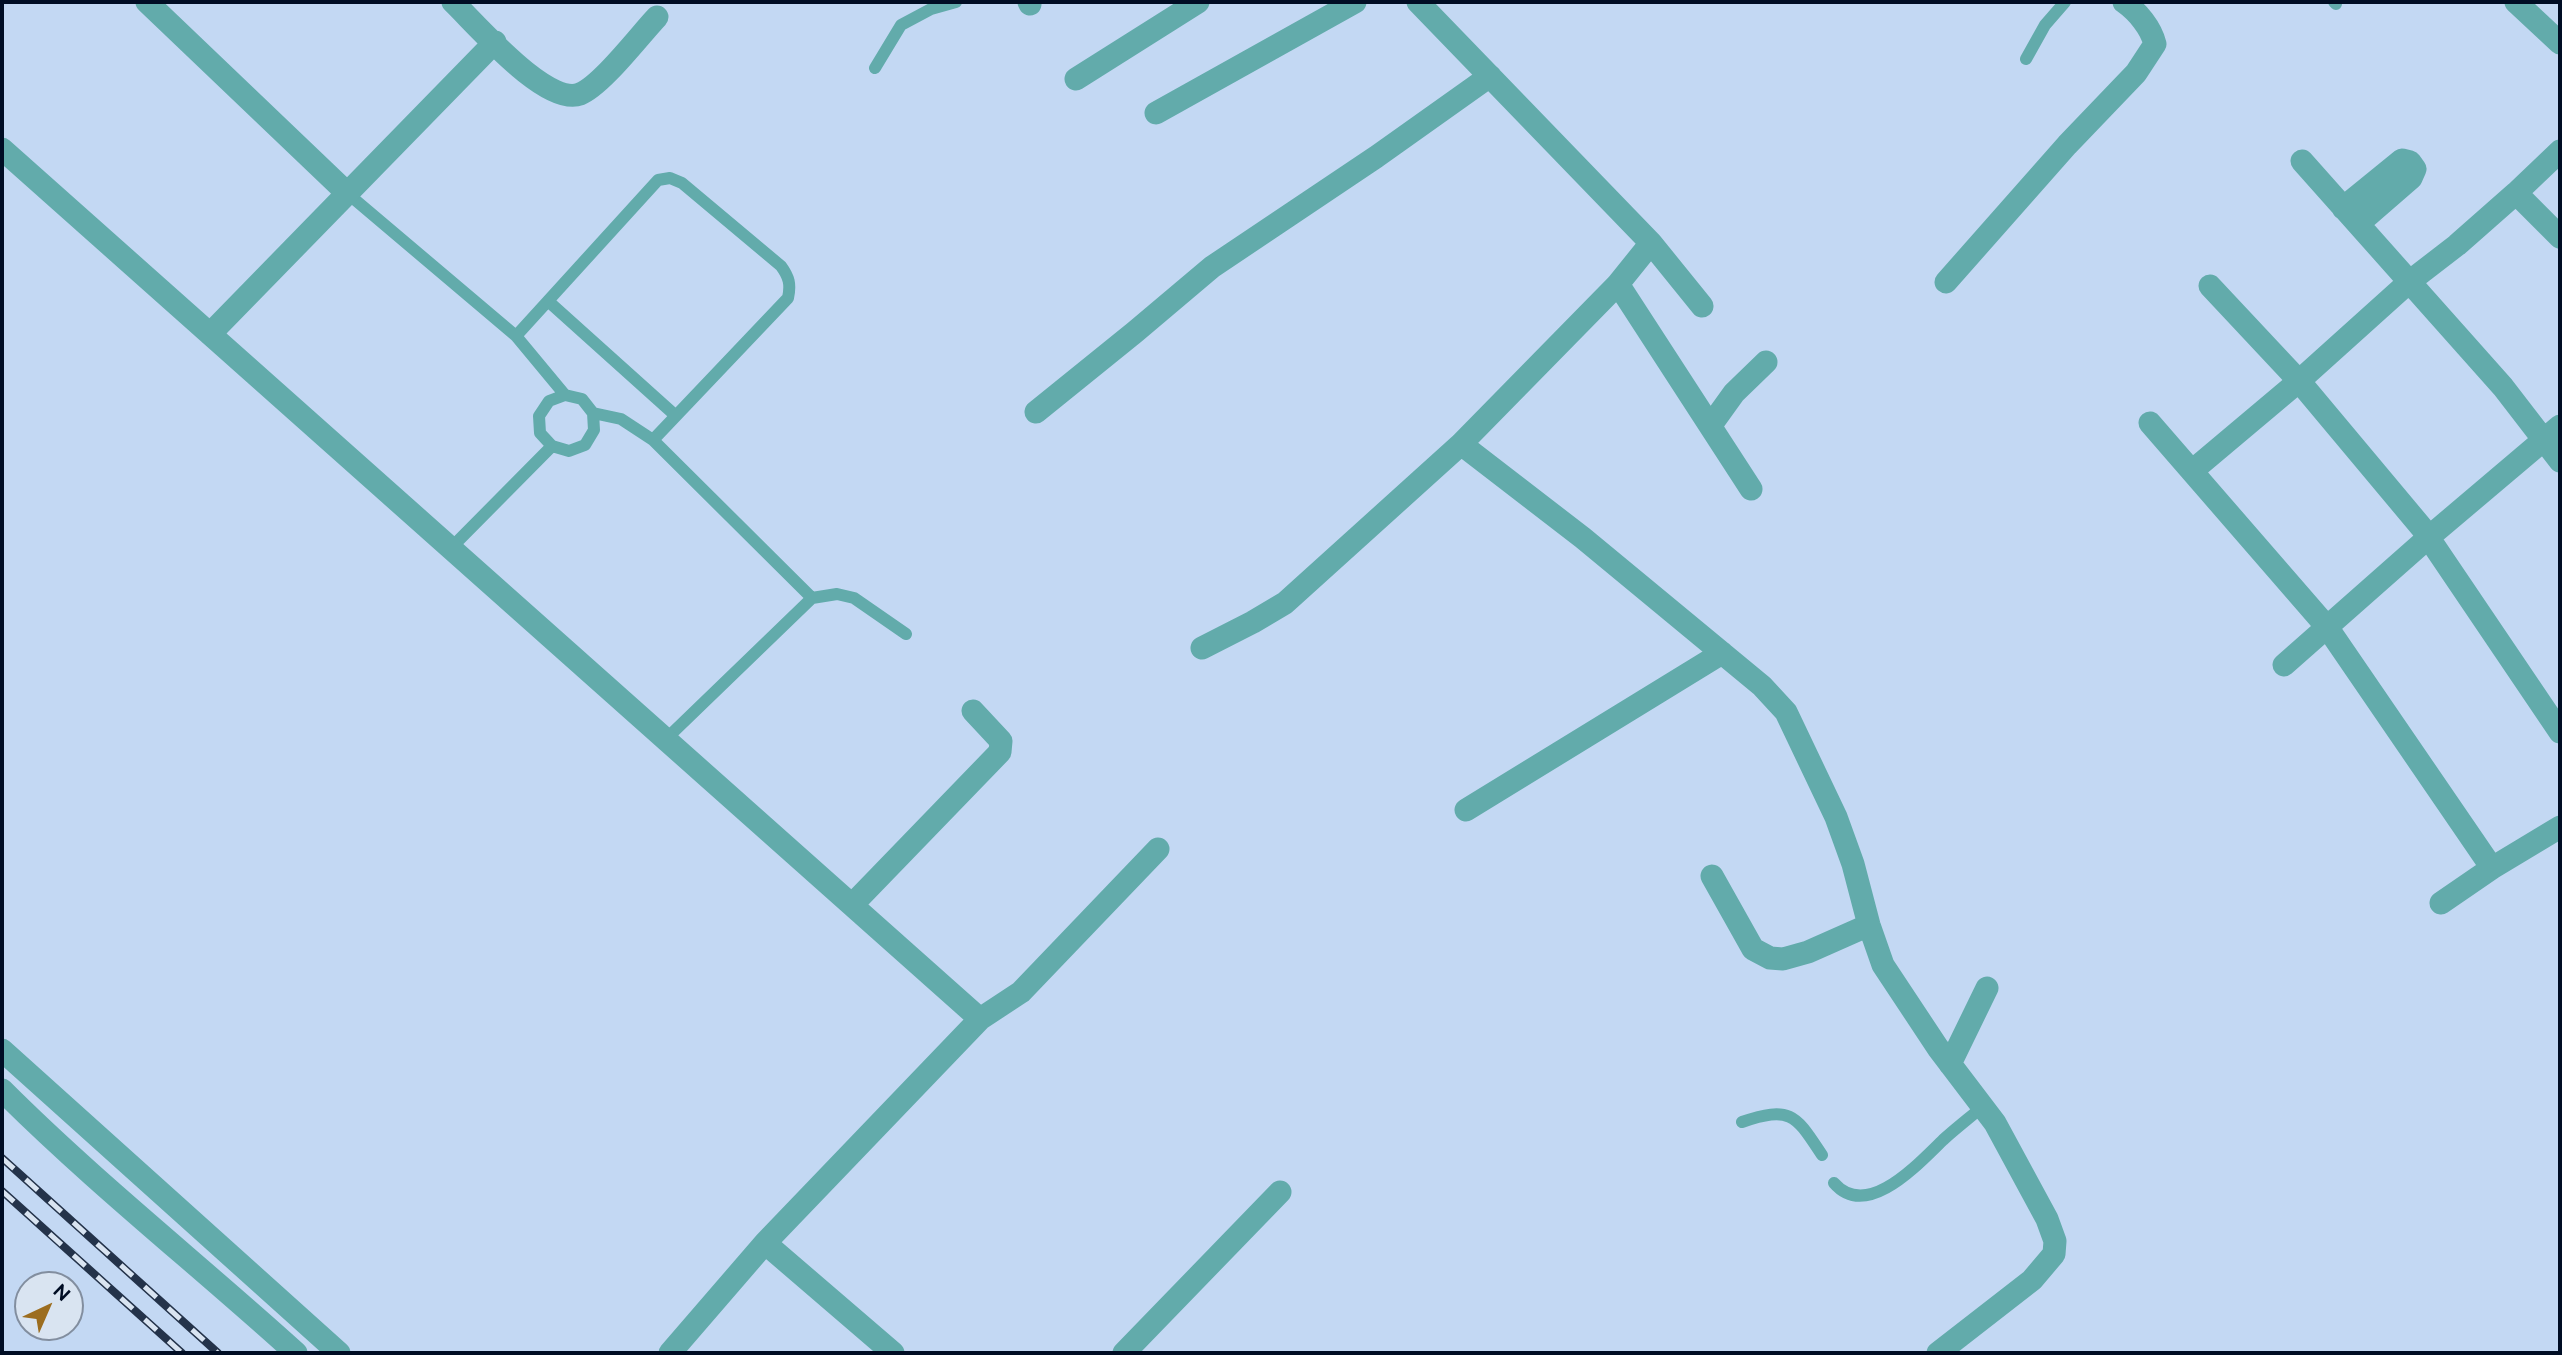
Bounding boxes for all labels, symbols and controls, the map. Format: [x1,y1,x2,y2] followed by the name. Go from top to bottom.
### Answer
[14,1271,84,1341] north arrow
[49,1279,75,1305] text: N

